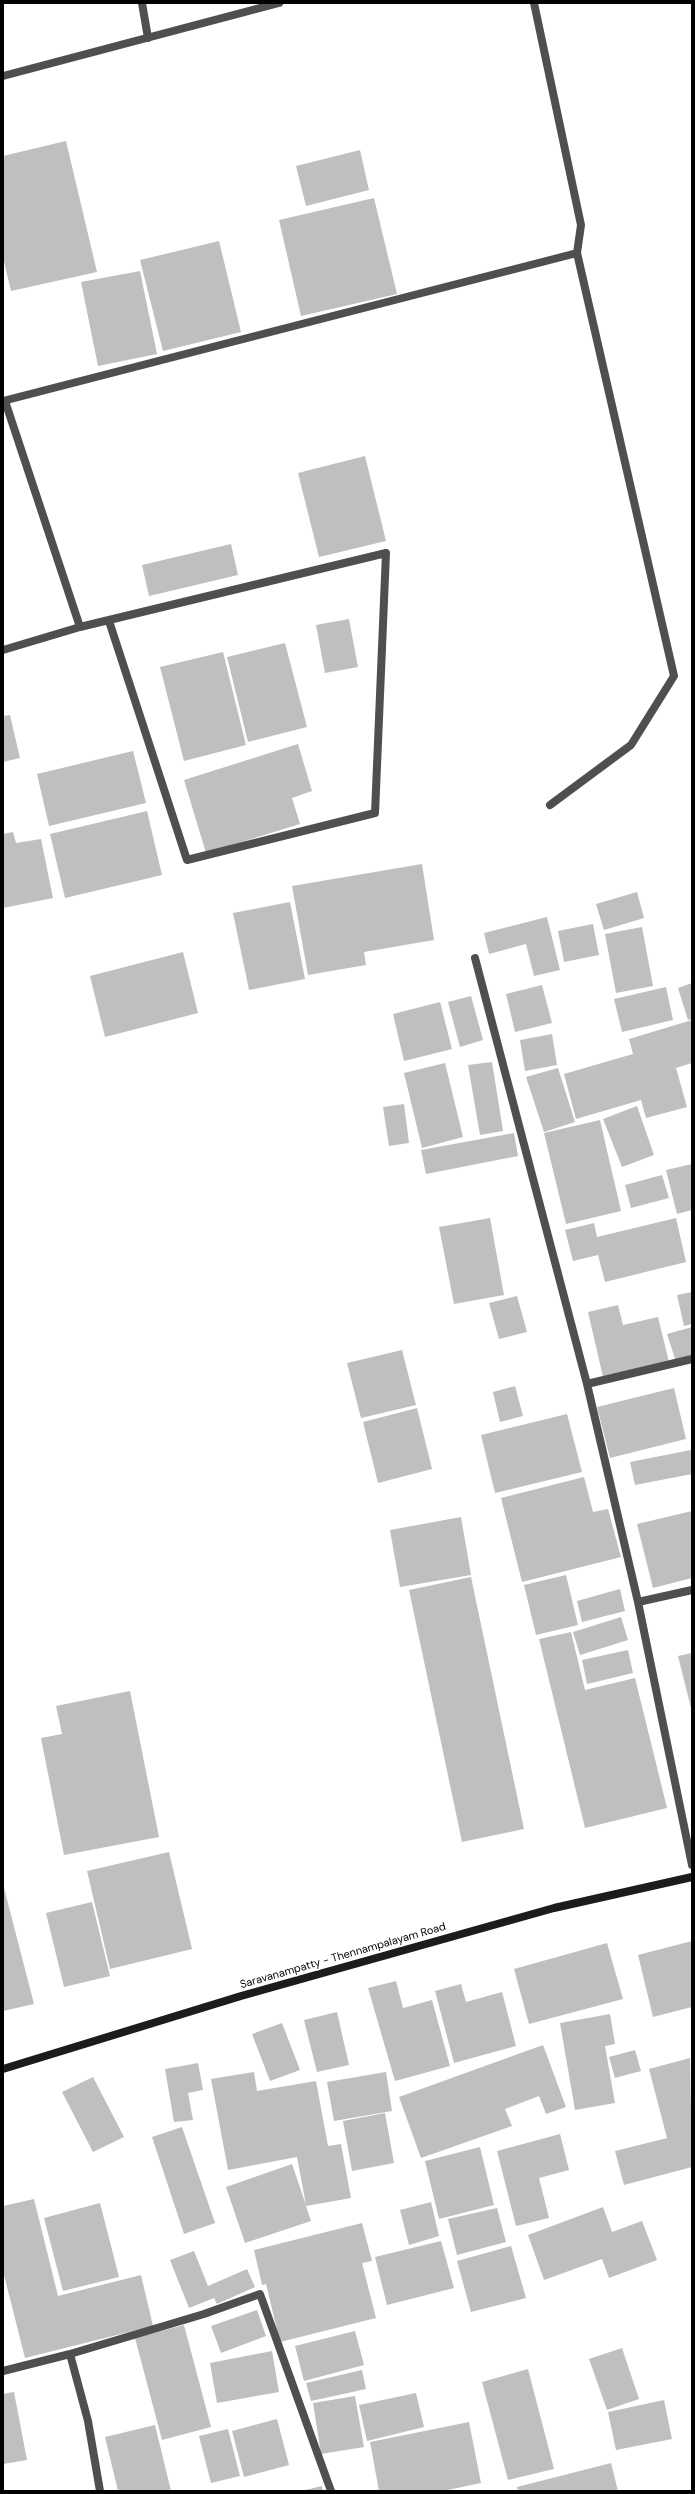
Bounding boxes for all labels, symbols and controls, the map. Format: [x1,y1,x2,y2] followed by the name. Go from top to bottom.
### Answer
[239,1920,447,1992] street label: Saravanampatty - Thennampalayam Road

